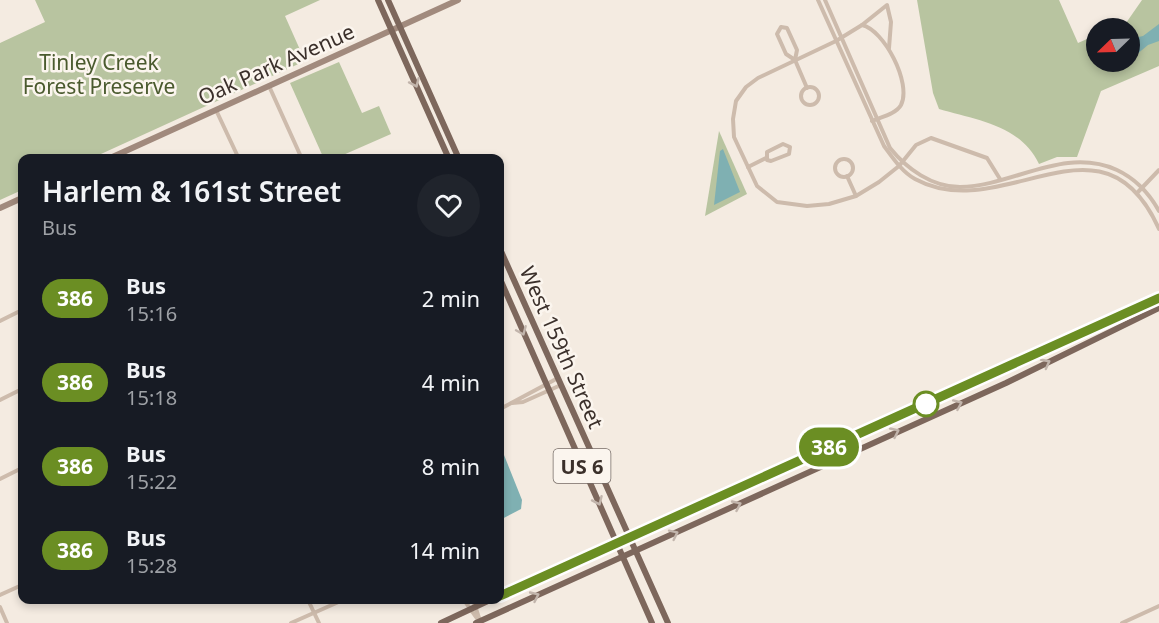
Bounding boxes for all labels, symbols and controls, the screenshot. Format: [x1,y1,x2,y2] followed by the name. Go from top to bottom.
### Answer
[193,17,359,111] street label: Oak Park Avenue
[1086,18,1140,72] north arrow
[1086,18,1140,72] map controls
[23,48,175,100] park label: Tinley Creek Forest Preserve
[408,77,420,88] one-way arrow
[42,172,341,210] text: Harlem & 161st Street
[417,174,480,237] button: heart
[42,214,77,241] text: Bus
[514,261,610,433] street label: West 159th Street
[126,270,166,300] text: Bus
[422,283,480,313] text: 2 min
[57,284,93,312] text: 386
[126,300,177,327] text: 15:16
[515,325,527,336] one-way arrow
[126,354,166,384] text: Bus
[1040,359,1051,370] one-way arrow
[422,367,480,397] text: 4 min
[57,368,93,396] text: 386
[126,384,177,411] text: 15:18
[913,391,939,417] unlabelled marker
[952,399,963,411] one-way arrow
[794,428,864,466] line badge: 386
[889,428,900,440] one-way arrow
[811,433,847,461] text: 386
[126,438,166,468] text: Bus
[554,449,610,483] road number: US 6
[422,451,480,481] text: 8 min
[57,452,93,480] text: 386
[126,468,177,495] text: 15:22
[590,495,602,506] one-way arrow
[731,500,742,512] one-way arrow
[126,522,166,552] text: Bus
[667,530,678,542] one-way arrow
[409,535,480,565] text: 14 min
[57,536,93,564] text: 386
[126,552,177,579] text: 15:28
[529,592,540,604] one-way arrow

